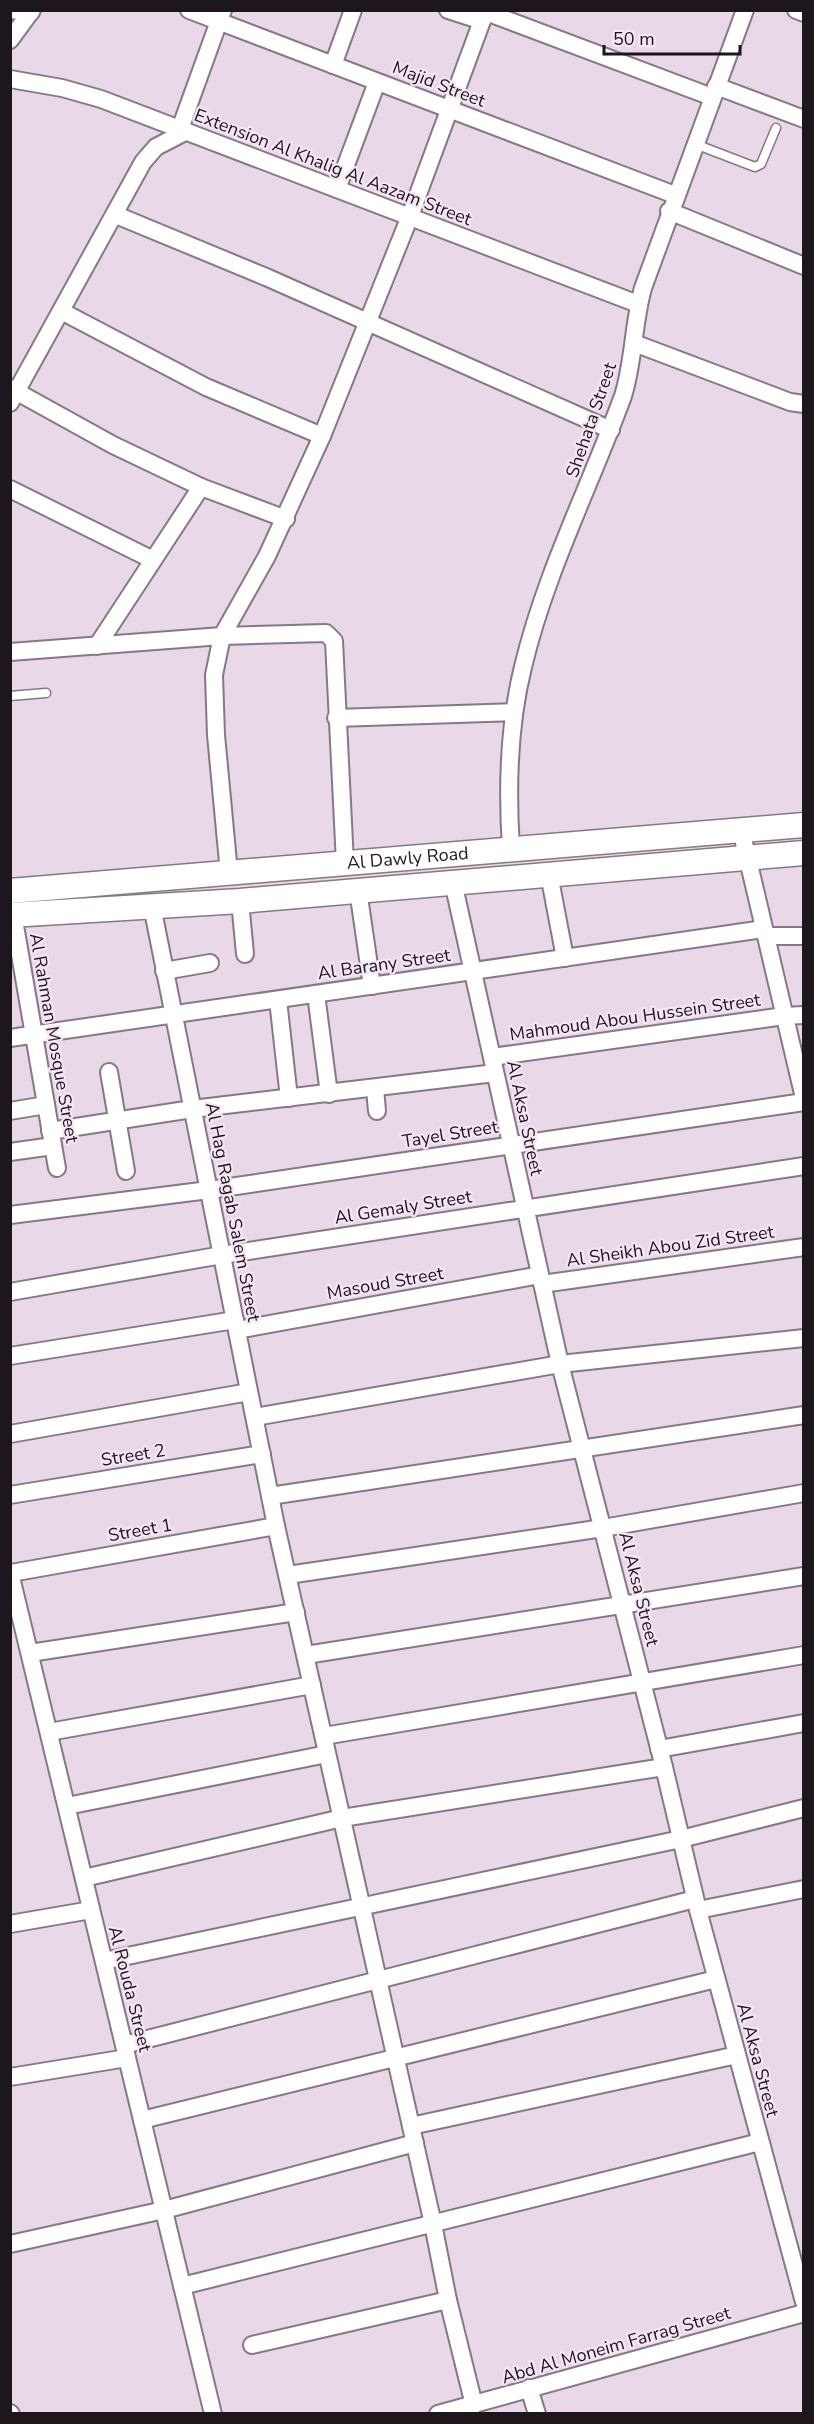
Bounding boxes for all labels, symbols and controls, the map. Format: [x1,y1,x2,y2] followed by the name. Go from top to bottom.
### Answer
[604,18,740,56] scale bar
[613,27,655,51] text: 50 m
[389,55,490,113] street label: Majid Street
[191,103,476,231] street label: Extension Al Khalig Al Aazam Street
[560,359,622,481] street label: Shehata Street
[346,841,469,875] street label: Al Dawly Road
[24,931,84,1145] street label: Al Rahman Mosque Street
[316,943,453,985] street label: Al Barany Street
[508,987,763,1046] street label: Mahmoud Abou Hussein Street
[501,1058,549,1178] street label: Al Aksa Street
[200,1100,266,1324] street label: Al Hag Ragab Salem Street
[400,1114,500,1153] street label: Tayel Street
[333,1184,474,1230] street label: Al Gemaly Street
[565,1219,776,1272] street label: Al Sheikh Abou Zid Street
[325,1261,446,1305] street label: Masoud Street
[99,1438,167,1472] street label: Street 2
[106,1513,174,1547] street label: Street 1
[613,1529,665,1649] street label: Al Aksa Street
[103,1924,157,2055] street label: Al Rouda Street
[731,2000,785,2120] street label: Al Aksa Street
[499,2301,734,2389] street label: Abd Al Moneim Farrag Street

